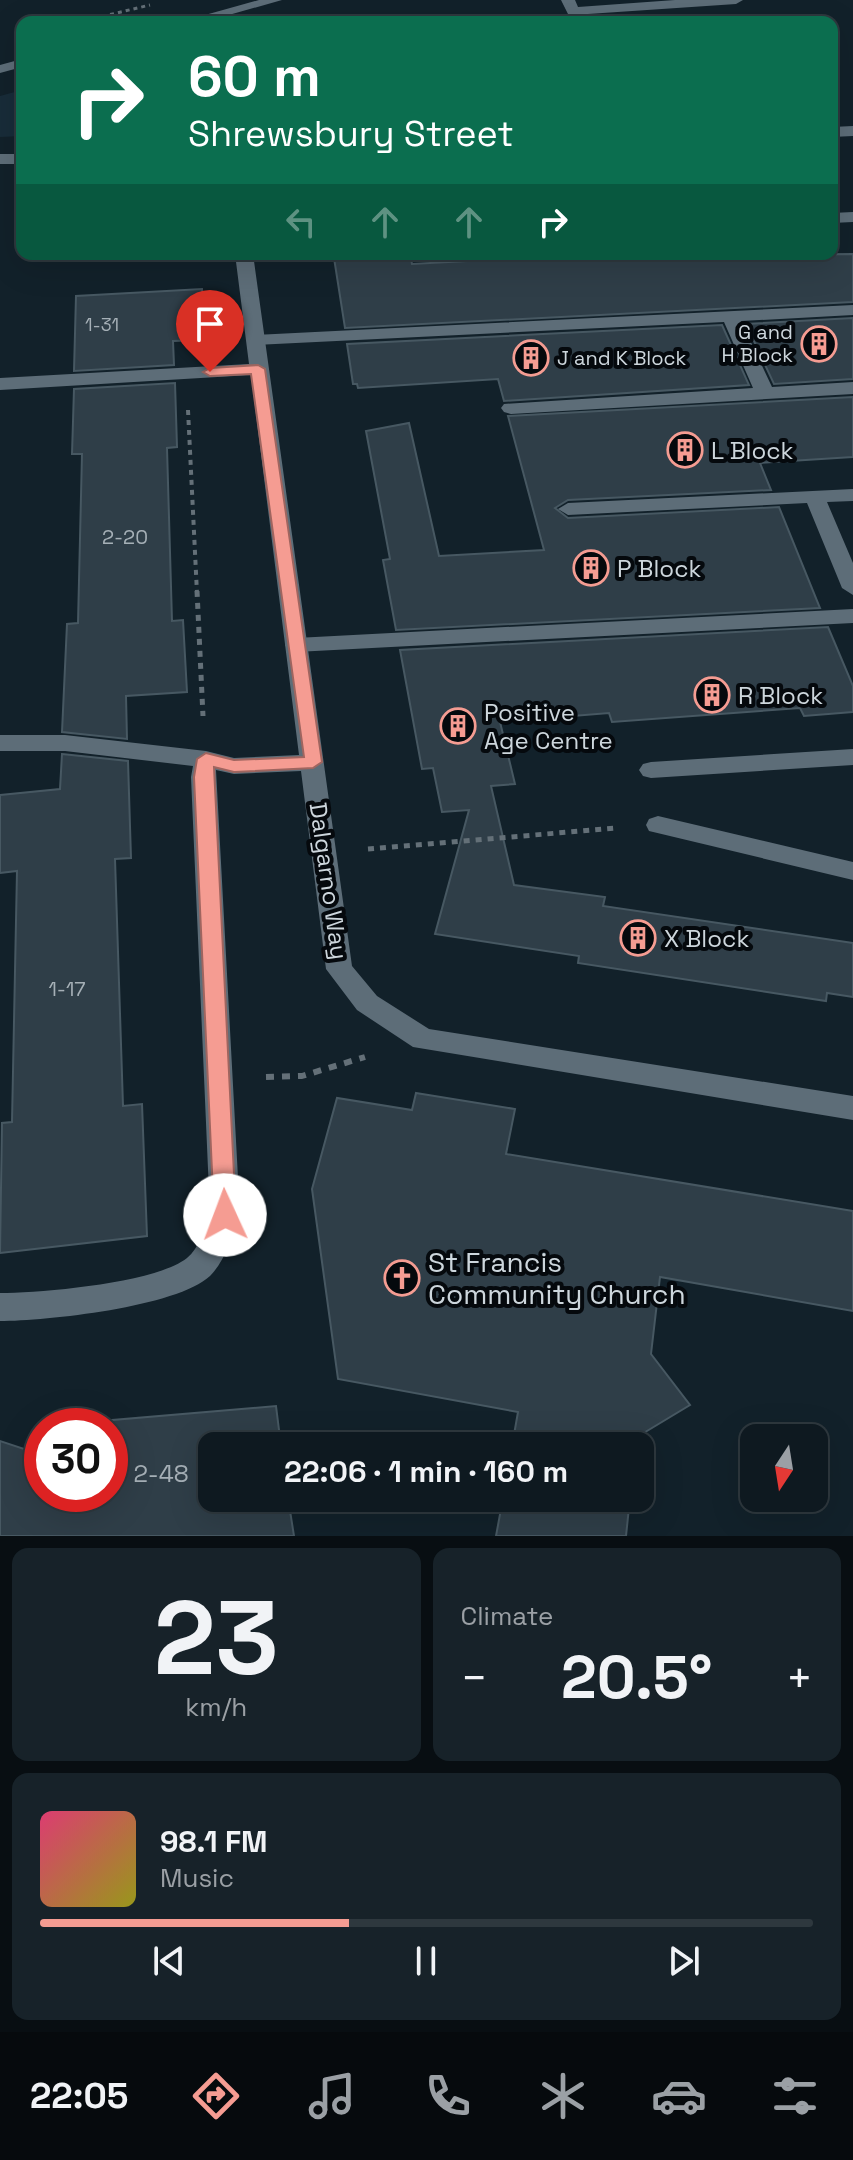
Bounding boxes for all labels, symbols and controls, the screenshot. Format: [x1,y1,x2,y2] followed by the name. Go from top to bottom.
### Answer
[188,41,321,112] text: 60 m
[56,48,160,152] icon: right
[188,111,514,157] text: Shrewsbury Street
[279,200,323,244] icon: left
[363,200,407,244] icon: ahead
[447,200,491,244] icon: ahead
[531,200,575,244] icon: right
[176,290,244,372] pin
[188,302,232,346] icon: arrive
[85,313,119,336] house number: 1-31
[722,319,793,368] place label: G and H Block
[800,325,838,363] building icon: G and H Block
[512,339,550,377] building icon: J and K Block
[557,345,687,371] place label: J and K Block
[666,431,704,469] building icon: L Block
[711,435,794,466] place label: L Block
[102,524,148,550] house number: 2-20
[572,549,610,587] building icon: P Block
[617,553,702,584] place label: P Block
[693,676,731,714] building icon: R Block
[738,680,823,711] place label: R Block
[484,697,613,756] place label: Positive Age Centre
[439,707,477,745] building icon: Positive Age Centre
[303,800,355,962] street label: Dalgarno Way
[619,919,657,957] building icon: X Block
[664,923,749,954] place label: X Block
[48,976,86,1002] house number: 1-17
[183,1173,267,1257] position arrow
[428,1244,686,1312] place label: St Francis Community Church
[383,1259,421,1297] church icon: St Francis Community Church
[24,1408,128,1512] speed limit sign: 30
[740,1424,828,1512] north arrow
[740,1424,828,1512] map controls
[284,1452,568,1491] text: 22:06 · 1 min · 160 m
[133,1458,189,1489] house number: 2-48
[154,1572,279,1704] text: 23
[461,1599,553,1633] text: Climate
[561,1639,712,1716] text: 20.5°
[461,1650,488,1706] text: −
[786,1650,813,1706] text: +
[185,1690,247,1724] text: km/h
[160,1822,268,1861] text: 98.1 FM
[160,1861,234,1895] text: Music
[147,1939,191,1983] icon: previous
[404,1939,448,1983] icon: pause
[662,1939,706,1983] icon: next
[188,2068,244,2124] icon: directions
[304,2068,360,2124] icon: music
[420,2068,476,2124] icon: phone
[535,2068,591,2124] icon: climate
[651,2068,707,2124] icon: car
[767,2068,823,2124] icon: filters
[30,2073,128,2119] text: 22:05

